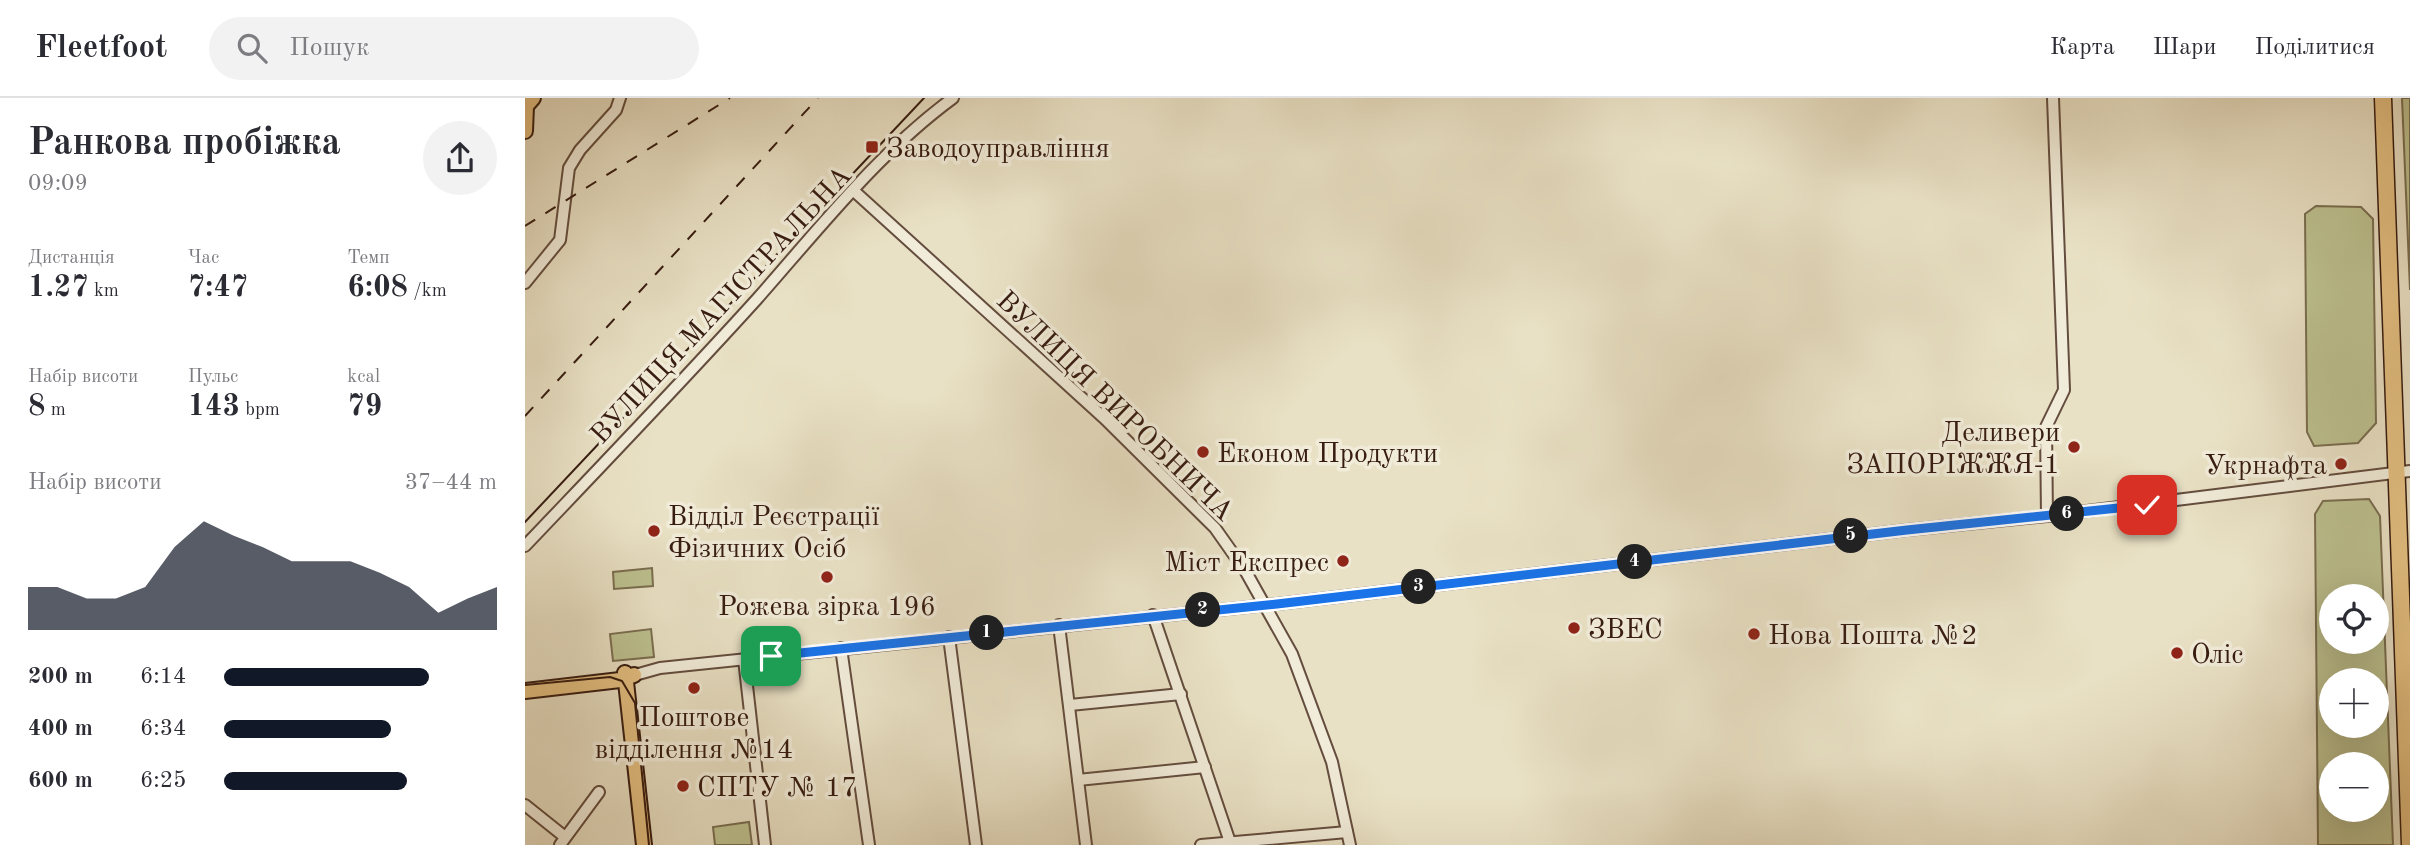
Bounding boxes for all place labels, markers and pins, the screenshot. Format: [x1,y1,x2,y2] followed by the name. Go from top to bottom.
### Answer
[886,136,1110,164] place label: Заводоуправління
[864,139,880,155] marker: Заводоуправління
[1846,420,2060,480] place label: Деливери ЗАПОРІЖЖЯ-1
[2066,439,2082,455] marker: Деливери ЗАПОРІЖЖЯ-1
[1217,441,1438,469] place label: Економ Продукти
[1195,444,1211,460] marker: Економ Продукти
[2204,453,2327,481] place label: Укрнафта
[2333,456,2349,472] marker: Укрнафта
[2117,475,2177,535] pin
[2049,496,2085,532] pin: 6
[668,504,879,564] place label: Відділ Реєстрації Фізичних Осіб
[1833,518,1869,554] pin: 5
[646,523,662,539] marker: Відділ Реєстрації Фізичних Осіб
[1617,545,1653,580] pin: 4
[1164,550,1329,578] place label: Мiст Експрес
[1335,553,1351,569] marker: Мiст Експрес
[819,569,835,585] marker: Рожева зірка 196
[1401,570,1437,604] pin: 3
[1185,592,1221,628] pin: 2
[718,594,936,622] place label: Рожева зірка 196
[969,616,1005,650] pin: 1
[1588,617,1663,645] place label: ЗВЕС
[1566,620,1582,636] marker: ЗВЕС
[1768,623,1977,651] place label: Нова Пошта №2
[741,626,801,686] pin
[1746,626,1762,642] marker: Нова Пошта №2
[2191,642,2243,670] place label: Оліс
[2169,645,2185,661] marker: Оліс
[686,680,702,696] marker: Поштове відділення №14
[595,705,793,765] place label: Поштове відділення №14
[697,775,858,803] place label: СПТУ № 17
[675,778,691,794] marker: СПТУ № 17

